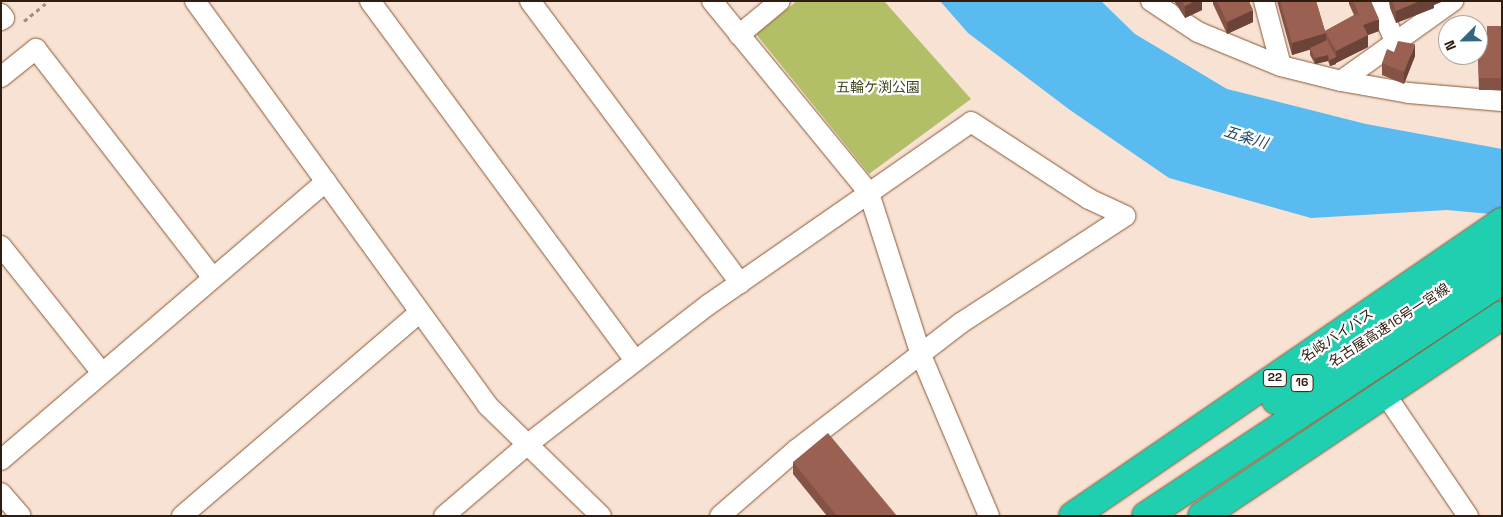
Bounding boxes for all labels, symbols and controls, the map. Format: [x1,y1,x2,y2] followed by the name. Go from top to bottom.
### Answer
[1438,15,1488,65] north arrow
[1440,38,1460,53] text: N
[836,79,920,95] park label: 五輪ケ渕公園
[1222,122,1270,152] water label: 五条川
[1326,280,1452,370] street label: 名古屋高速16号一宮線
[1297,305,1377,365] street label: 名岐バイパス
[1262,368,1288,388] road number: 22
[1290,373,1314,392] road number: 16

